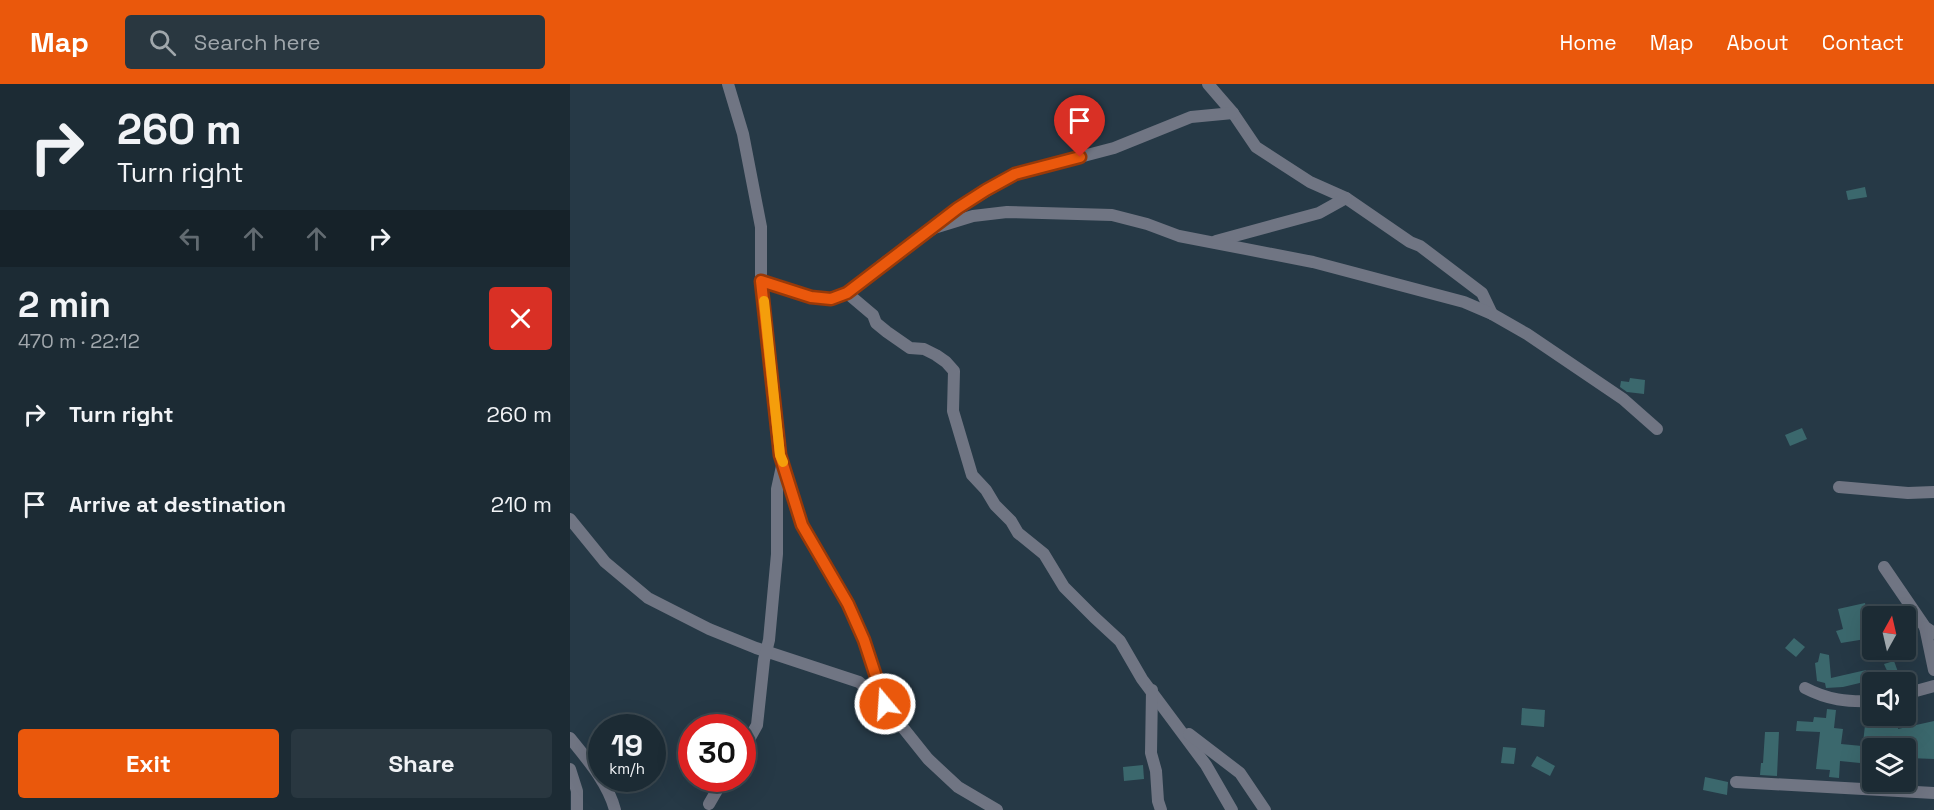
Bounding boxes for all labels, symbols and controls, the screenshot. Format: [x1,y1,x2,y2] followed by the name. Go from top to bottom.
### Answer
[125,15,545,69] search box
[30,24,89,60] text: Map
[146,26,179,59] icon: search
[194,28,321,56] text: Search here
[1559,29,1617,56] text: Home
[1650,29,1694,56] text: Map
[1727,29,1789,56] text: About
[1822,29,1904,56] text: Contact
[1054,95,1105,157] pin
[117,103,242,156] text: 260 m
[1063,104,1096,137] icon: arrive
[18,108,96,186] icon: right
[117,155,244,190] text: Turn right
[174,222,207,255] icon: left
[237,222,270,255] icon: ahead
[300,222,333,255] icon: ahead
[363,222,396,255] icon: right
[18,282,111,328] text: 2 min
[489,287,552,350] button: close
[18,328,140,354] text: 470 m · 22:12
[18,398,51,431] icon: right
[69,400,174,428] text: Turn right
[487,400,552,428] text: 260 m
[18,488,51,521] icon: arrive
[69,490,286,518] text: Arrive at destination
[491,490,552,518] text: 210 m
[1862,606,1916,660] north arrow
[1862,606,1916,792] map controls
[853,672,917,736] position arrow
[1862,672,1916,726] button: sound
[678,714,756,792] speed limit sign: 30
[611,726,643,765] text: 19
[18,729,279,798] button: Exit
[291,729,552,798] button: Share
[1862,738,1916,792] button: layers
[609,759,645,778] text: km/h

